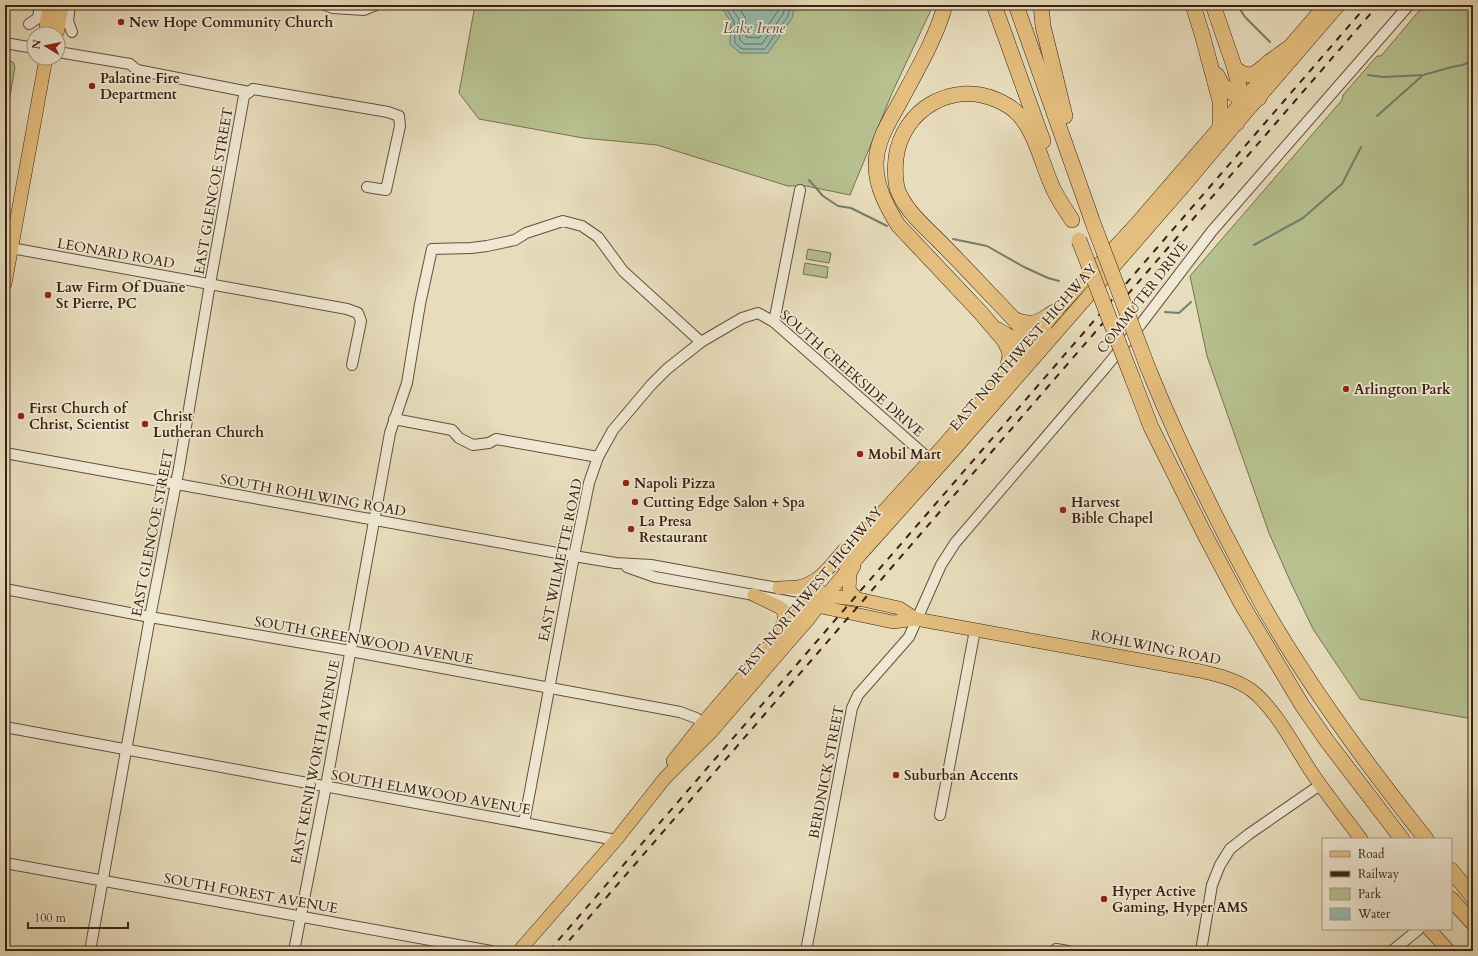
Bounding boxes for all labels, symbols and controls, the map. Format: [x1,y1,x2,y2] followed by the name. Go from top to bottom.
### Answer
[129,13,334,32] place label: New Hope Community Church
[116,17,126,27] marker: New Hope Community Church
[723,18,785,38] water label: Lake Irene
[26,26,66,66] north arrow
[28,38,45,50] text: N
[100,69,180,104] place label: Palatine Fire Department
[87,81,97,91] marker: Palatine Fire Department
[189,106,238,276] street label: EAST GLENCOE STREET
[56,234,176,273] street label: LEONARD ROAD
[1092,237,1193,357] street label: COMMUTER DRIVE
[945,259,1102,435] street label: EAST NORTHWEST HIGHWAY
[56,278,186,313] place label: Law Firm Of Duane St Pierre, PC
[43,290,53,300] marker: Law Firm Of Duane St Pierre, PC
[776,306,928,441] street label: SOUTH CREEKSIDE DRIVE
[1354,380,1451,399] place label: Arlington Park
[1341,384,1351,394] marker: Arlington Park
[29,399,130,434] place label: First Church of Christ, Scientist
[153,407,264,442] place label: Christ Lutheran Church
[16,411,26,421] marker: First Church of Christ, Scientist
[140,419,150,429] marker: Christ Lutheran Church
[868,445,941,464] place label: Mobil Mart
[127,448,178,618] street label: EAST GLENCOE STREET
[855,449,865,459] marker: Mobil Mart
[218,470,407,521] street label: SOUTH ROHLWING ROAD
[634,474,716,493] place label: Napoli Pizza
[534,477,587,643] street label: EAST WILMETTE ROAD
[621,478,631,488] marker: Napoli Pizza
[643,493,805,512] place label: Cutting Edge Salon + Spa
[1071,493,1153,528] place label: Harvest Bible Chapel
[630,497,640,507] marker: Cutting Edge Salon + Spa
[734,502,887,680] street label: EAST NORTHWEST HIGHWAY
[1058,505,1068,515] marker: Harvest Bible Chapel
[639,512,708,547] place label: La Presa Restaurant
[626,524,636,534] marker: La Presa Restaurant
[253,612,475,669] street label: SOUTH GREENWOOD AVENUE
[1089,626,1223,669] street label: ROHLWING ROAD
[286,658,345,866] street label: EAST KENILWORTH AVENUE
[804,704,849,840] street label: BERDNICK STREET
[330,766,533,819] street label: SOUTH ELMWOOD AVENUE
[904,766,1018,785] place label: Suburban Accents
[891,770,901,780] marker: Suburban Accents
[1322,838,1452,930] legend
[1358,846,1385,862] text: Road
[1358,866,1400,882] text: Railway
[162,869,340,918] street label: SOUTH FOREST AVENUE
[1112,882,1248,917] place label: Hyper Active Gaming, Hyper AMS
[1358,886,1382,902] text: Park
[1099,894,1109,904] marker: Hyper Active Gaming, Hyper AMS
[28,904,128,930] scale bar
[1357,906,1391,922] text: Water
[34,910,67,926] text: 100 m

